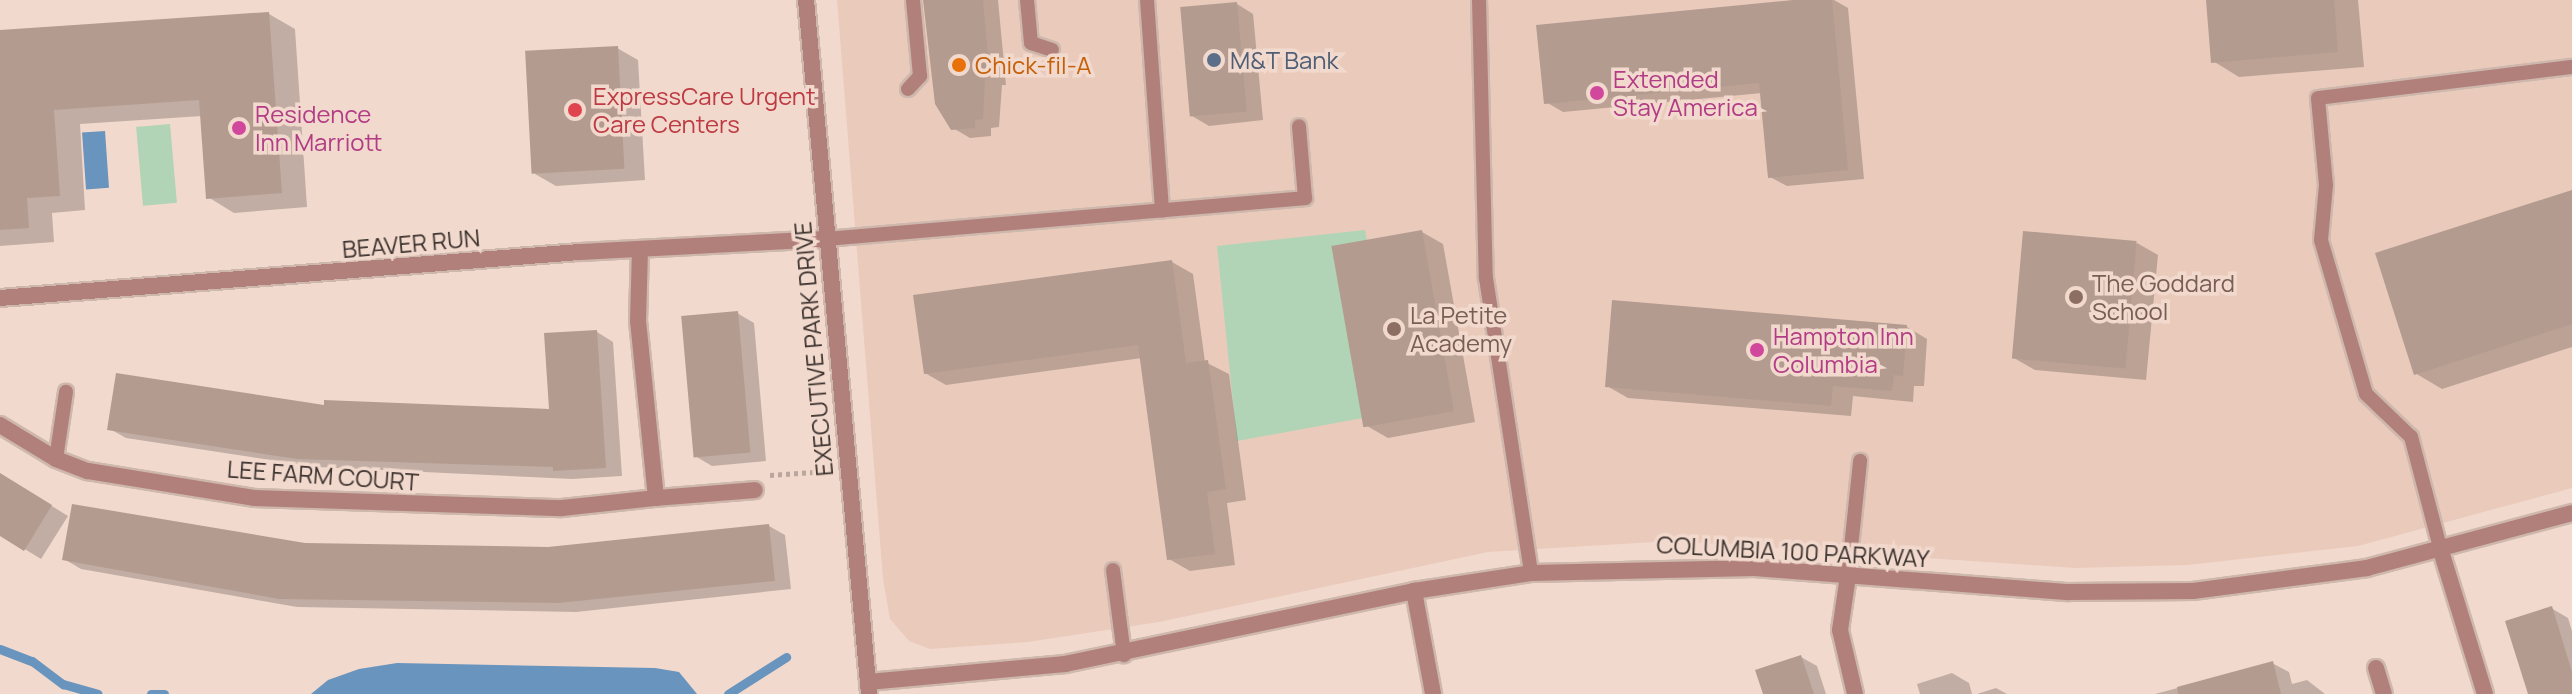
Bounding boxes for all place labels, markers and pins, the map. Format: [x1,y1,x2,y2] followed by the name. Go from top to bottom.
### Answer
[1230,46,1339,74] place label: M&T Bank
[975,51,1091,79] place label: Chick-fil-A
[1205,51,1223,69] marker: M&T Bank
[950,56,968,74] marker: Chick-fil-A
[1613,65,1758,121] place label: Extended Stay America
[593,82,816,138] place label: ExpressCare Urgent Care Centers
[1588,84,1606,102] marker: Extended Stay America
[564,99,586,121] marker: ExpressCare Urgent Care Centers
[255,100,382,156] place label: Residence Inn Marriott
[230,119,248,137] marker: Residence Inn Marriott
[2092,269,2235,325] place label: The Goddard School
[2067,288,2085,306] marker: The Goddard School
[1410,301,1512,357] place label: La Petite Academy
[1385,320,1403,338] marker: La Petite Academy
[1773,322,1914,378] place label: Hampton Inn Columbia
[1748,341,1766,359] marker: Hampton Inn Columbia

